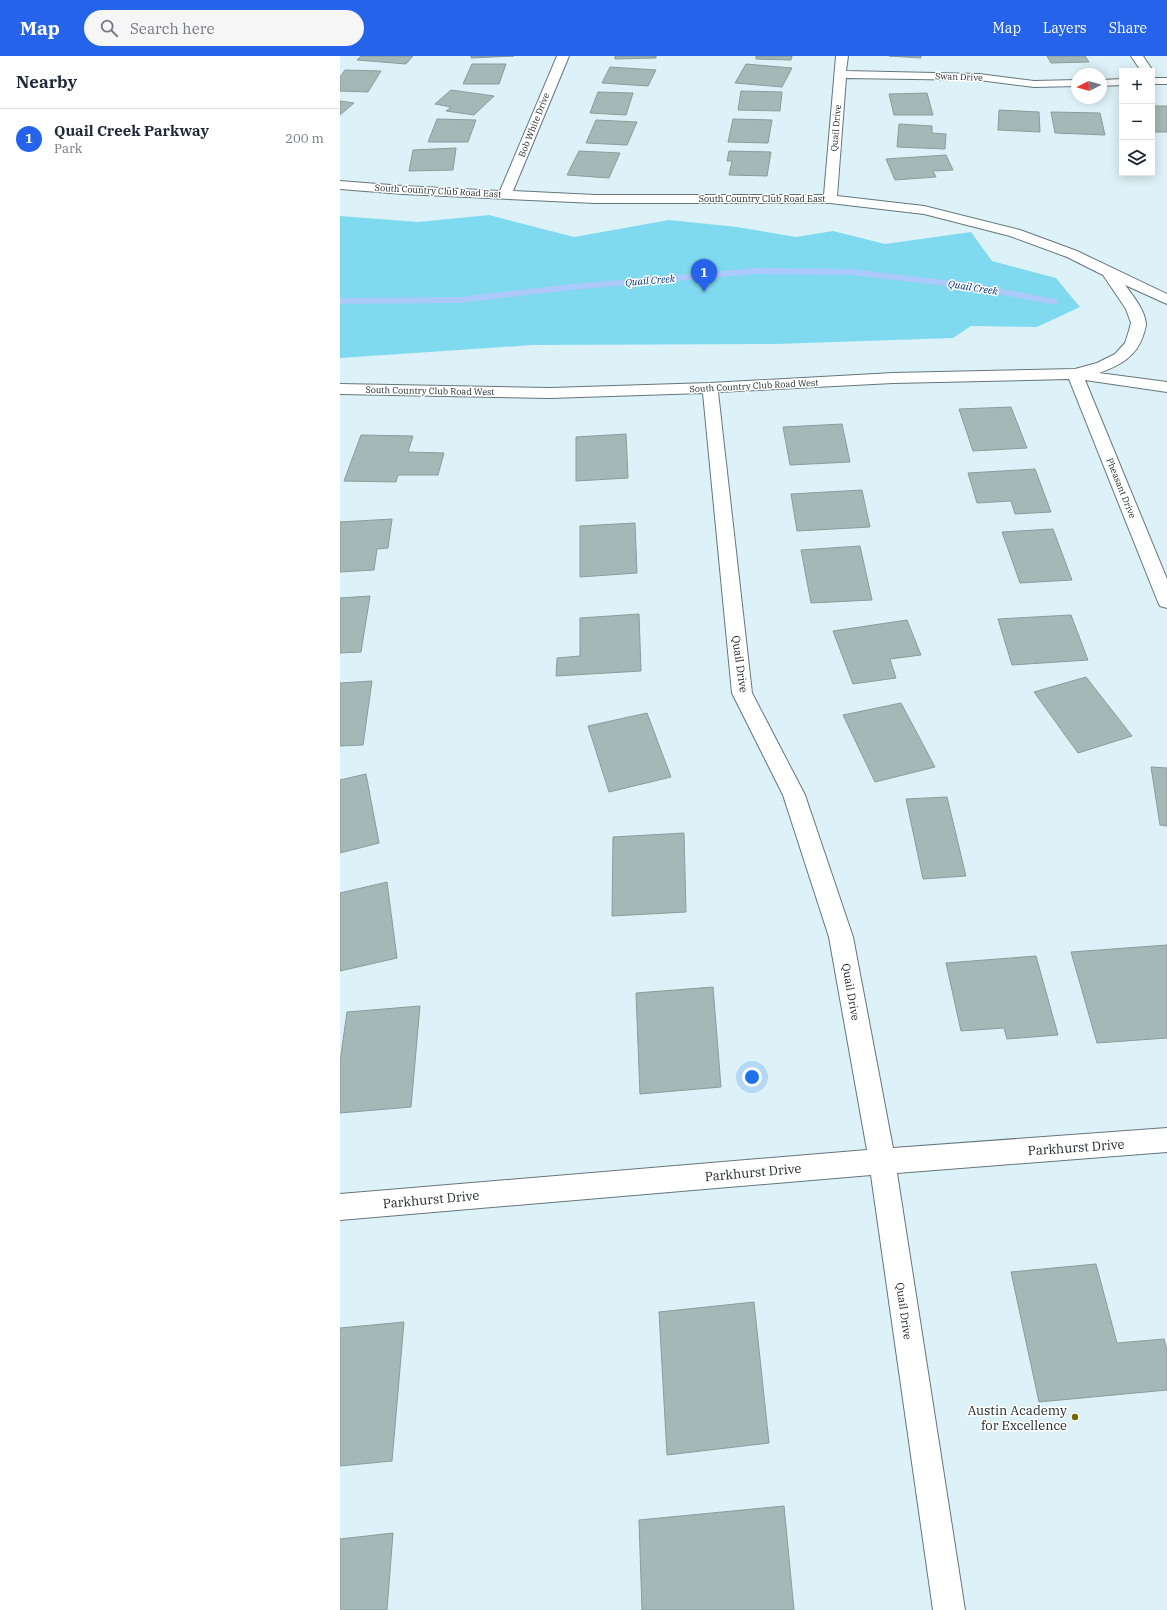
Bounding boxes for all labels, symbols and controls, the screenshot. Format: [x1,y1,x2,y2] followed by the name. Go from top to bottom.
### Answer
[84,10,364,46] search box
[20,16,60,40] text: Map
[98,17,120,39] icon: search
[130,19,214,38] text: Search here
[993,19,1021,37] text: Map
[1043,19,1087,37] text: Layers
[1109,19,1147,37] text: Share
[1071,68,1107,104] north arrow
[1119,68,1155,176] map controls
[1119,68,1155,104] button: +
[935,70,983,83] street label: Swan Drive
[16,71,77,93] text: Nearby
[516,91,552,159] street label: Bob White Drive
[828,104,843,152] street label: Quail Drive
[1119,104,1155,140] button: −
[54,121,209,140] text: Quail Creek Parkway
[25,130,33,147] text: 1
[285,130,324,147] text: 200 m
[54,140,82,157] text: Park
[1119,140,1155,176] button: layers
[375,182,502,199] street label: South Country Club Road East
[699,193,825,204] street label: South Country Club Road East
[691,259,717,292] pin: 1
[625,272,676,289] water label: Quail Creek
[947,277,999,298] water label: Quail Creek
[689,377,819,394] street label: South Country Club Road West
[365,384,495,397] street label: South Country Club Road West
[1104,456,1139,520] street label: Pheasant Drive
[729,634,751,694] street label: Quail Drive
[839,962,863,1022] street label: Quail Drive
[742,1067,762,1087] your location
[1027,1136,1125,1159] street label: Parkhurst Drive
[704,1160,802,1185] street label: Parkhurst Drive
[382,1187,480,1212] street label: Parkhurst Drive
[893,1281,915,1341] street label: Quail Drive
[967,1402,1067,1434] place label: Austin Academy for Excellence
[1070,1412,1080,1422] marker: Austin Academy for Excellence

